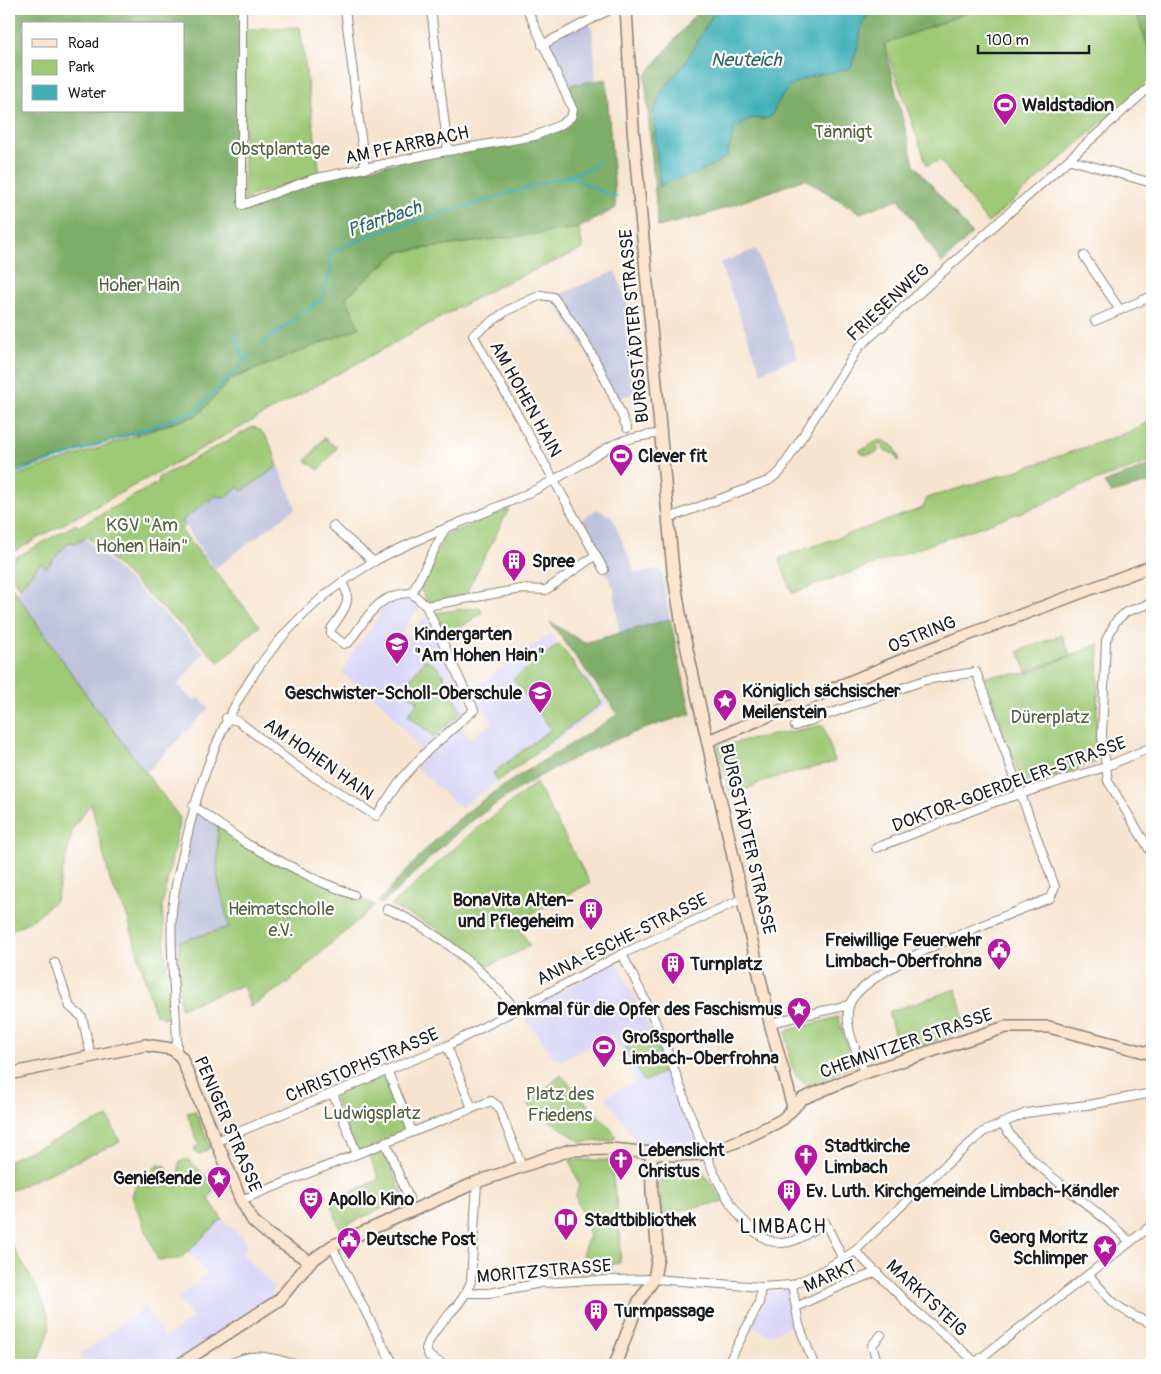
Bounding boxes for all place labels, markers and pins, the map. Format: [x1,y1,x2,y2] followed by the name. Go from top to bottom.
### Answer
[992,92,1018,126] sports icon: Waldstadion
[1022,94,1114,117] place label: Waldstadion
[608,443,634,477] sports icon: Clever fit
[638,445,708,468] place label: Clever fit
[501,548,527,582] building icon: Spree
[532,550,576,573] place label: Spree
[414,623,545,667] place label: Kindergarten "Am Hohen Hain"
[384,631,410,665] school or university icon: Kindergarten "Am Hohen Hain"
[527,680,553,714] school or university icon: Geschwister-Scholl-Oberschule
[742,680,901,724] place label: Königlich sächsischer Meilenstein
[285,682,523,705] place label: Geschwister-Scholl-Oberschule
[712,688,738,722] place icon: Königlich sächsischer Meilenstein
[453,889,574,933] place label: BonaVita Alten- und Pflegeheim
[578,897,604,931] building icon: BonaVita Alten- und Pflegeheim
[825,929,983,973] place label: Freiwillige Feuerwehr Limbach-Oberfrohna
[986,937,1012,971] public building icon: Freiwillige Feuerwehr Limbach-Oberfrohna
[660,951,686,985] building icon: Turnplatz
[689,953,763,976] place label: Turnplatz
[786,996,812,1030] place icon: Denkmal für die Opfer des Faschismus
[497,998,783,1021] place label: Denkmal für die Opfer des Faschismus
[622,1026,780,1070] place label: Großsporthalle Limbach-Oberfrohna
[591,1034,617,1068] sports icon: Großsporthalle Limbach-Oberfrohna
[824,1135,911,1179] place label: Stadtkirche Limbach
[638,1139,725,1183] place label: Lebenslicht Christus
[793,1143,819,1177] church icon: Stadtkirche Limbach
[608,1147,634,1181] church icon: Lebenslicht Christus
[206,1165,232,1199] place icon: Genießende
[113,1167,203,1190] place label: Genießende
[776,1178,802,1212] building icon: Ev. Luth. Kirchgemeinde Limbach-Kändler
[806,1180,1120,1203] place label: Ev. Luth. Kirchgemeinde Limbach-Kändler
[298,1186,324,1220] theatre icon: Apollo Kino
[328,1188,414,1211] place label: Apollo Kino
[553,1207,579,1241] library icon: Stadtbibliothek
[584,1209,697,1232] place label: Stadtbibliothek
[336,1226,362,1260] public building icon: Deutsche Post
[989,1226,1089,1270] place label: Georg Moritz Schlimper
[366,1228,477,1251] place label: Deutsche Post
[1092,1234,1118,1268] place icon: Georg Moritz Schlimper
[583,1298,609,1332] building icon: Turmpassage
[613,1300,715,1323] place label: Turmpassage

